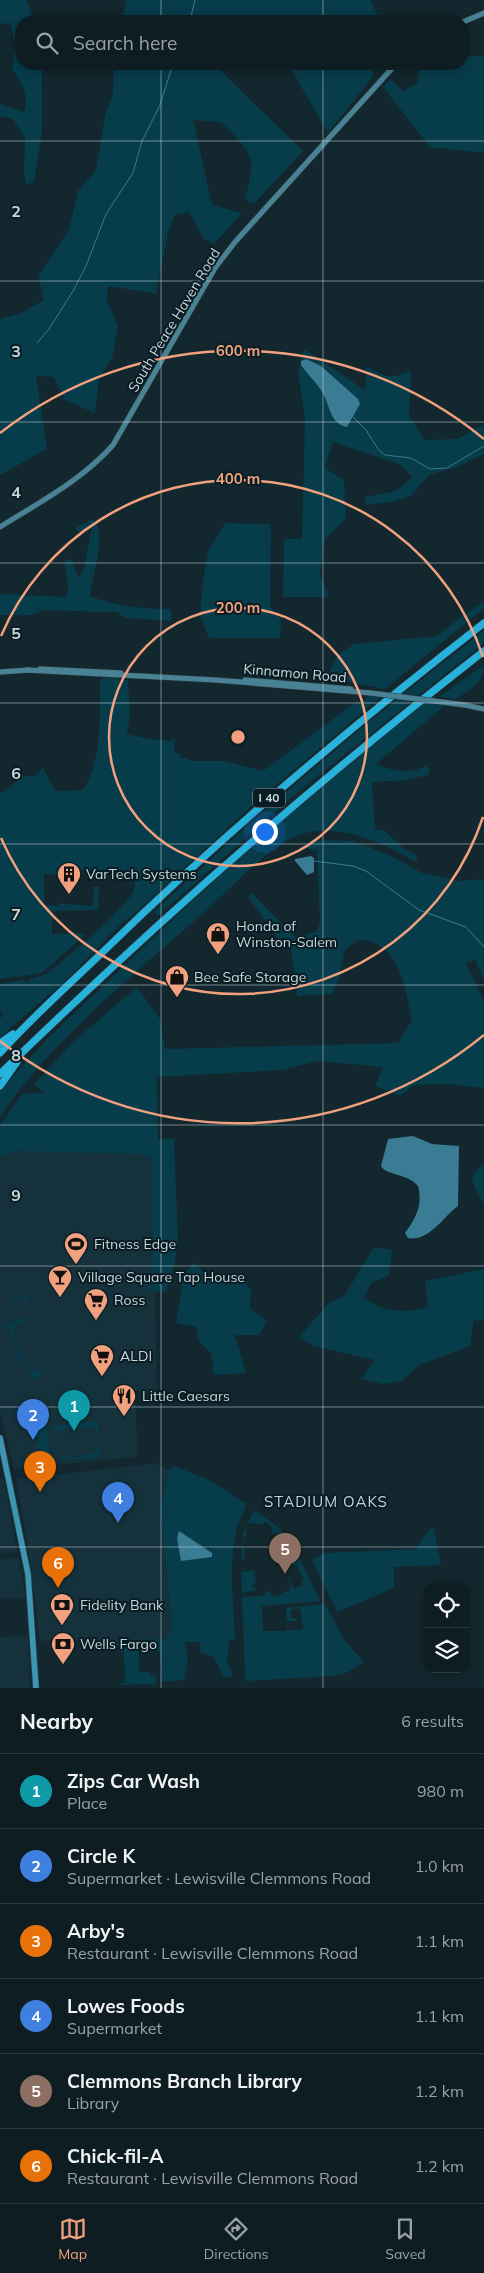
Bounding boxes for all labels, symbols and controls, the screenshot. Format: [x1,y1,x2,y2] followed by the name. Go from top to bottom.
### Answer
[15,15,469,70] search box
[33,29,61,57] icon: search
[73,31,177,55] text: Search here
[11,201,21,221] text: 2
[124,245,224,395] street label: South Peace Haven Road
[11,341,21,361] text: 3
[216,341,260,360] text: 600 m
[216,469,260,488] text: 400 m
[11,482,21,502] text: 4
[216,598,260,617] text: 200 m
[11,623,21,643] text: 5
[243,660,347,686] street label: Kinnamon Road
[229,728,247,746] centre of rings
[11,763,21,783] text: 6
[253,788,285,808] road number: I 40
[252,819,278,845] your location
[56,861,82,895] building icon: VarTech Systems
[86,865,197,883] place label: VarTech Systems
[11,904,21,924] text: 7
[236,917,337,951] place label: Honda of Winston-Salem
[205,921,231,955] shop icon: Honda of Winston-Salem
[164,964,190,998] shop icon: Bee Safe Storage
[194,968,306,986] place label: Bee Safe Storage
[11,1045,21,1065] text: 8
[11,1185,21,1205] text: 9
[63,1231,89,1265] sports icon: Fitness Edge
[94,1235,176,1253] place label: Fitness Edge
[47,1264,73,1298] bar icon: Village Square Tap House
[78,1268,245,1286] place label: Village Square Tap House
[83,1287,109,1321] supermarket icon: Ross
[114,1291,145,1309] place label: Ross
[89,1343,115,1377] supermarket icon: ALDI
[120,1347,152,1365] place label: ALDI
[111,1383,137,1417] restaurant icon: Little Caesars
[142,1387,230,1405] place label: Little Caesars
[58,1390,90,1431] pin: 1
[17,1399,49,1440] pin: 2
[24,1451,56,1492] pin: 3
[102,1482,134,1523] pin: 4
[264,1492,388,1511] district label: STADIUM OAKS
[269,1533,301,1574] pin: 5
[42,1547,74,1588] pin: 6
[424,1583,469,1673] map controls
[424,1583,469,1628] button: locate
[49,1592,75,1626] bank icon: Fidelity Bank
[80,1596,164,1614] place label: Fidelity Bank
[424,1628,469,1673] button: layers
[50,1631,76,1665] bank icon: Wells Fargo
[80,1635,157,1653] place label: Wells Fargo
[20,1708,93,1734] text: Nearby
[401,1711,464,1731] text: 6 results
[67,1769,200,1793] text: Zips Car Wash
[31,1781,41,1801] text: 1
[417,1781,464,1801] text: 980 m
[67,1793,107,1813] text: Place
[67,1844,135,1868] text: Circle K
[31,1856,41,1876] text: 2
[415,1856,464,1876] text: 1.0 km
[67,1868,371,1888] text: Supermarket · Lewisville Clemmons Road
[67,1919,125,1943] text: Arby's
[31,1931,41,1951] text: 3
[415,1931,464,1951] text: 1.1 km
[67,1943,358,1963] text: Restaurant · Lewisville Clemmons Road
[67,1994,185,2018] text: Lowes Foods
[31,2006,41,2026] text: 4
[415,2006,464,2026] text: 1.1 km
[67,2018,162,2038] text: Supermarket
[67,2069,302,2093] text: Clemmons Branch Library
[31,2081,41,2101] text: 5
[415,2081,464,2101] text: 1.2 km
[67,2093,119,2113] text: Library
[67,2144,163,2168] text: Chick-fil-A
[31,2156,41,2176] text: 6
[415,2156,464,2176] text: 1.2 km
[67,2168,358,2188] text: Restaurant · Lewisville Clemmons Road
[58,2215,87,2263] tab: Map
[204,2215,269,2263] tab: Directions
[385,2215,426,2263] tab: Saved

